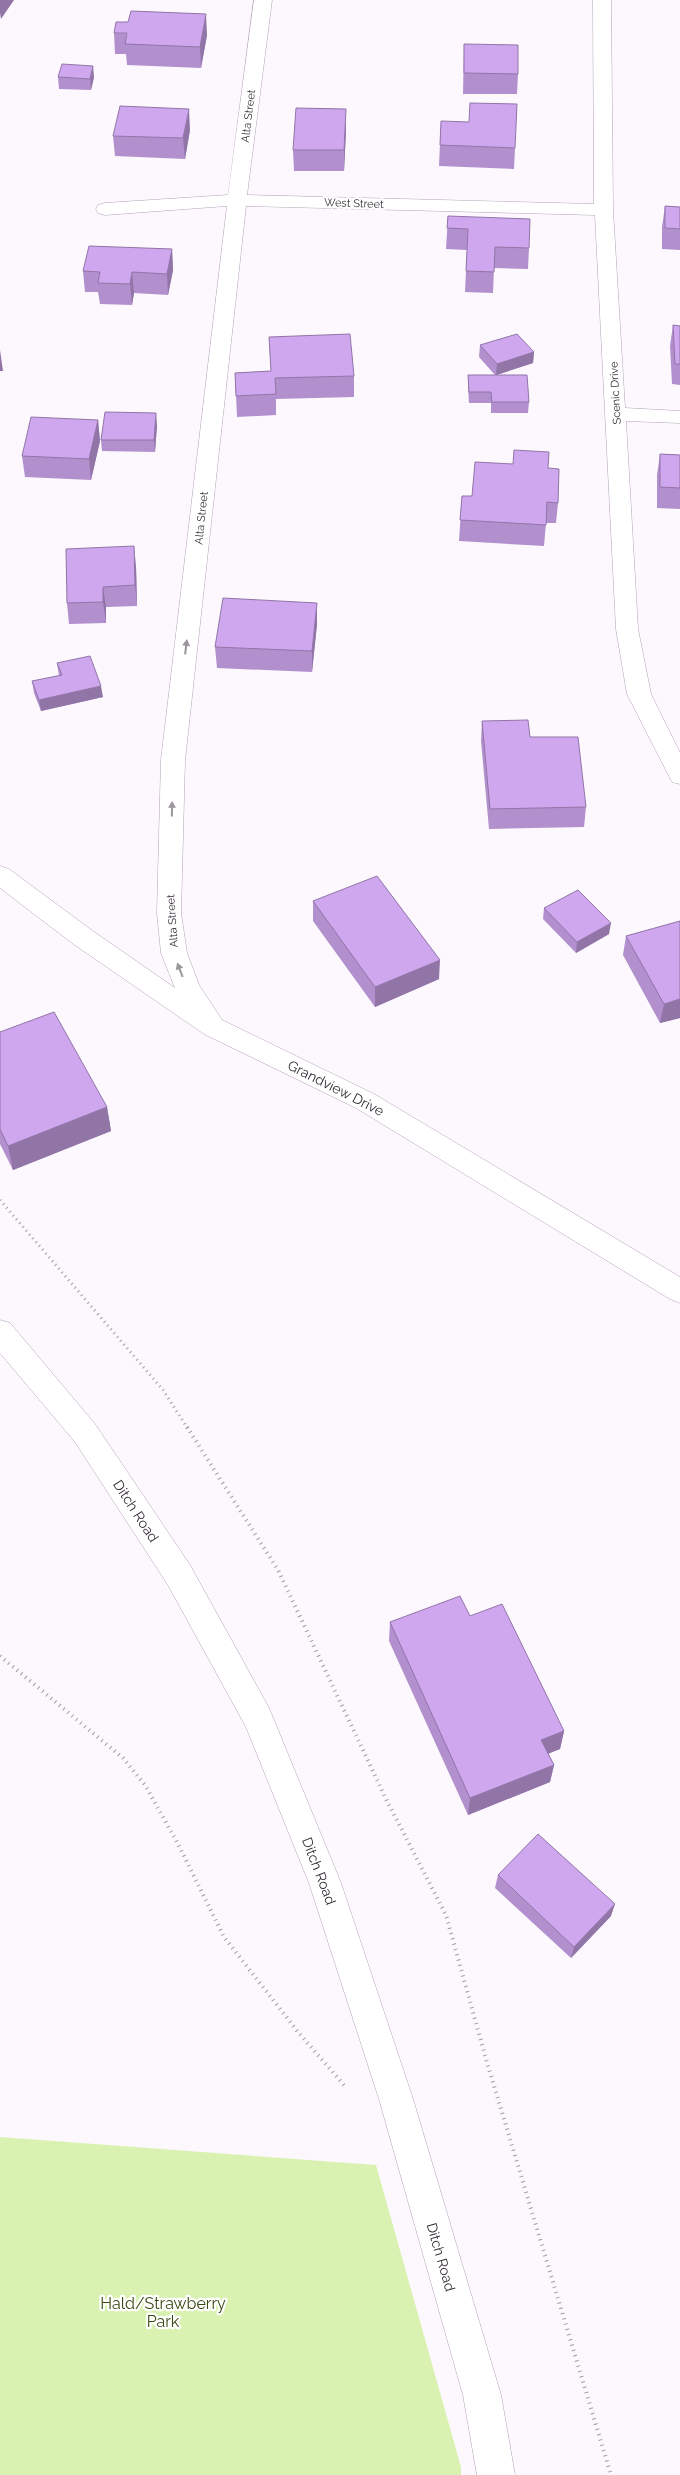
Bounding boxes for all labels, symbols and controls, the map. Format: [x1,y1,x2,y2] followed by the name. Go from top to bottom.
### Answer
[239,88,258,143] street label: Alta Street
[324,196,384,211] street label: West Street
[607,361,624,425] street label: Scenic Drive
[192,491,211,545] street label: Alta Street
[182,639,190,655] one-way arrow
[168,801,176,817] one-way arrow
[164,894,181,948] street label: Alta Street
[176,963,184,977] one-way arrow
[285,1057,387,1119] street label: Grandview Drive
[110,1477,162,1545] street label: Ditch Road
[299,1835,339,1907] street label: Ditch Road
[424,2221,458,2293] street label: Ditch Road
[100,2294,226,2331] park label: Hald/Strawberry Park

